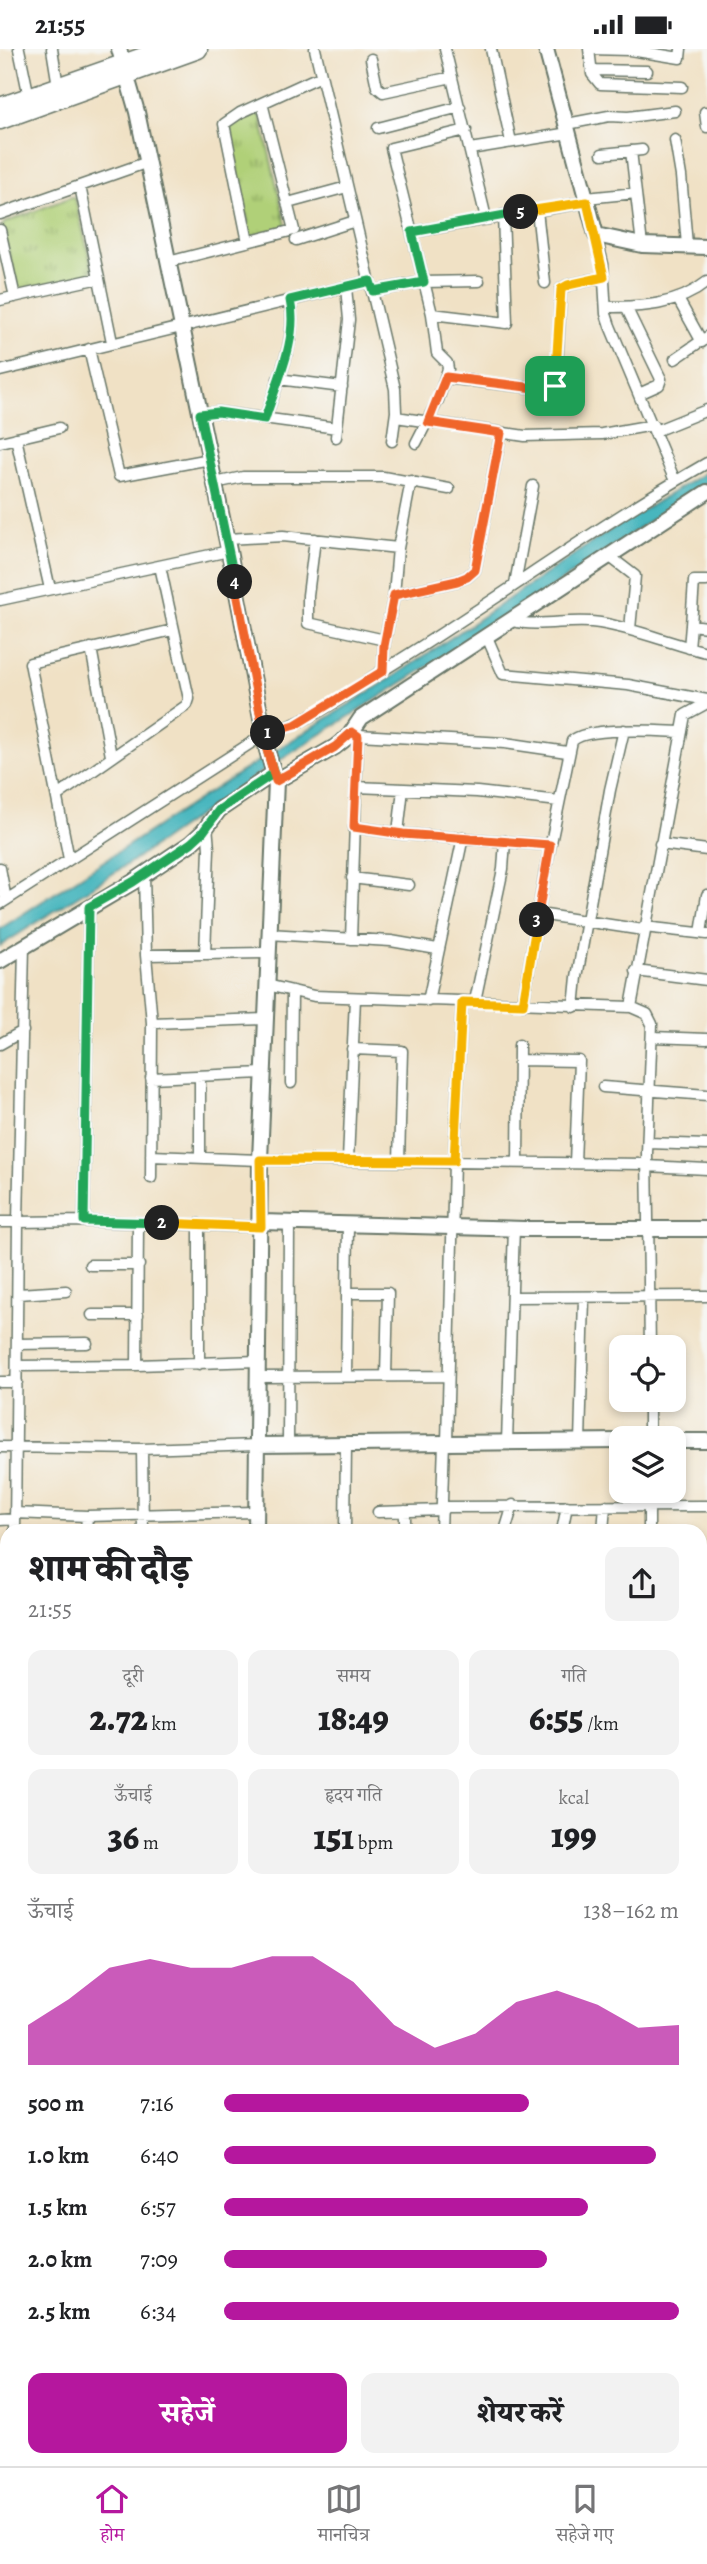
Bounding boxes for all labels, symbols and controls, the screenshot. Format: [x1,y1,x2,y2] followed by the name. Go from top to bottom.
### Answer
[35,7,85,42] text: 21:55
[504,195,538,229] pin: 5
[516,198,525,224] text: 5
[525,356,585,416] pin
[536,367,574,405] icon: arrive
[218,565,252,599] pin: 4
[230,568,239,594] text: 4
[250,715,286,751] pin: 1
[264,719,271,745] text: 1
[520,903,554,937] pin: 3
[532,906,541,932] text: 3
[144,1205,180,1241] pin: 2
[157,1209,166,1235] text: 2
[609,1335,686,1503] map controls
[609,1335,686,1412] button: locate
[609,1426,686,1503] button: layers
[28,1542,190,1594] text: शाम की दौड़
[605,1547,679,1621] button: share
[28,1594,72,1625] text: 21:55
[123,1663,143,1689] text: दूरी
[337,1663,370,1689] text: समय
[561,1663,586,1689] text: गति
[90,1694,148,1742] text: 2.72
[318,1694,389,1742] text: 18:49
[529,1694,583,1742] text: 6:55
[148,1711,177,1737] text: km
[583,1711,619,1737] text: /km
[114,1782,152,1808] text: ऊँचाई
[325,1782,382,1808] text: हृदय गति
[559,1785,589,1811] text: kcal
[551,1811,597,1859] text: 199
[107,1813,139,1861] text: 36
[314,1813,354,1861] text: 151
[139,1830,159,1856] text: m
[354,1830,393,1856] text: bpm
[28,1895,73,1926] text: ऊँचाई
[583,1895,679,1926] text: 138–162 m
[28,2088,84,2119] text: 500 m
[140,2088,174,2119] text: 7:16
[28,2140,89,2171] text: 1.0 km
[140,2140,179,2171] text: 6:40
[28,2192,88,2223] text: 1.5 km
[140,2192,176,2223] text: 6:57
[28,2244,92,2275] text: 2.0 km
[140,2244,178,2275] text: 7:09
[28,2296,90,2327] text: 2.5 km
[140,2296,176,2327] text: 6:34
[28,2373,347,2453] button: सहेजें
[361,2373,679,2453] button: शेयर करें
[93,2480,131,2553] tab: होम
[318,2480,369,2553] tab: मानचित्र
[556,2480,614,2553] tab: सहेजे गए

